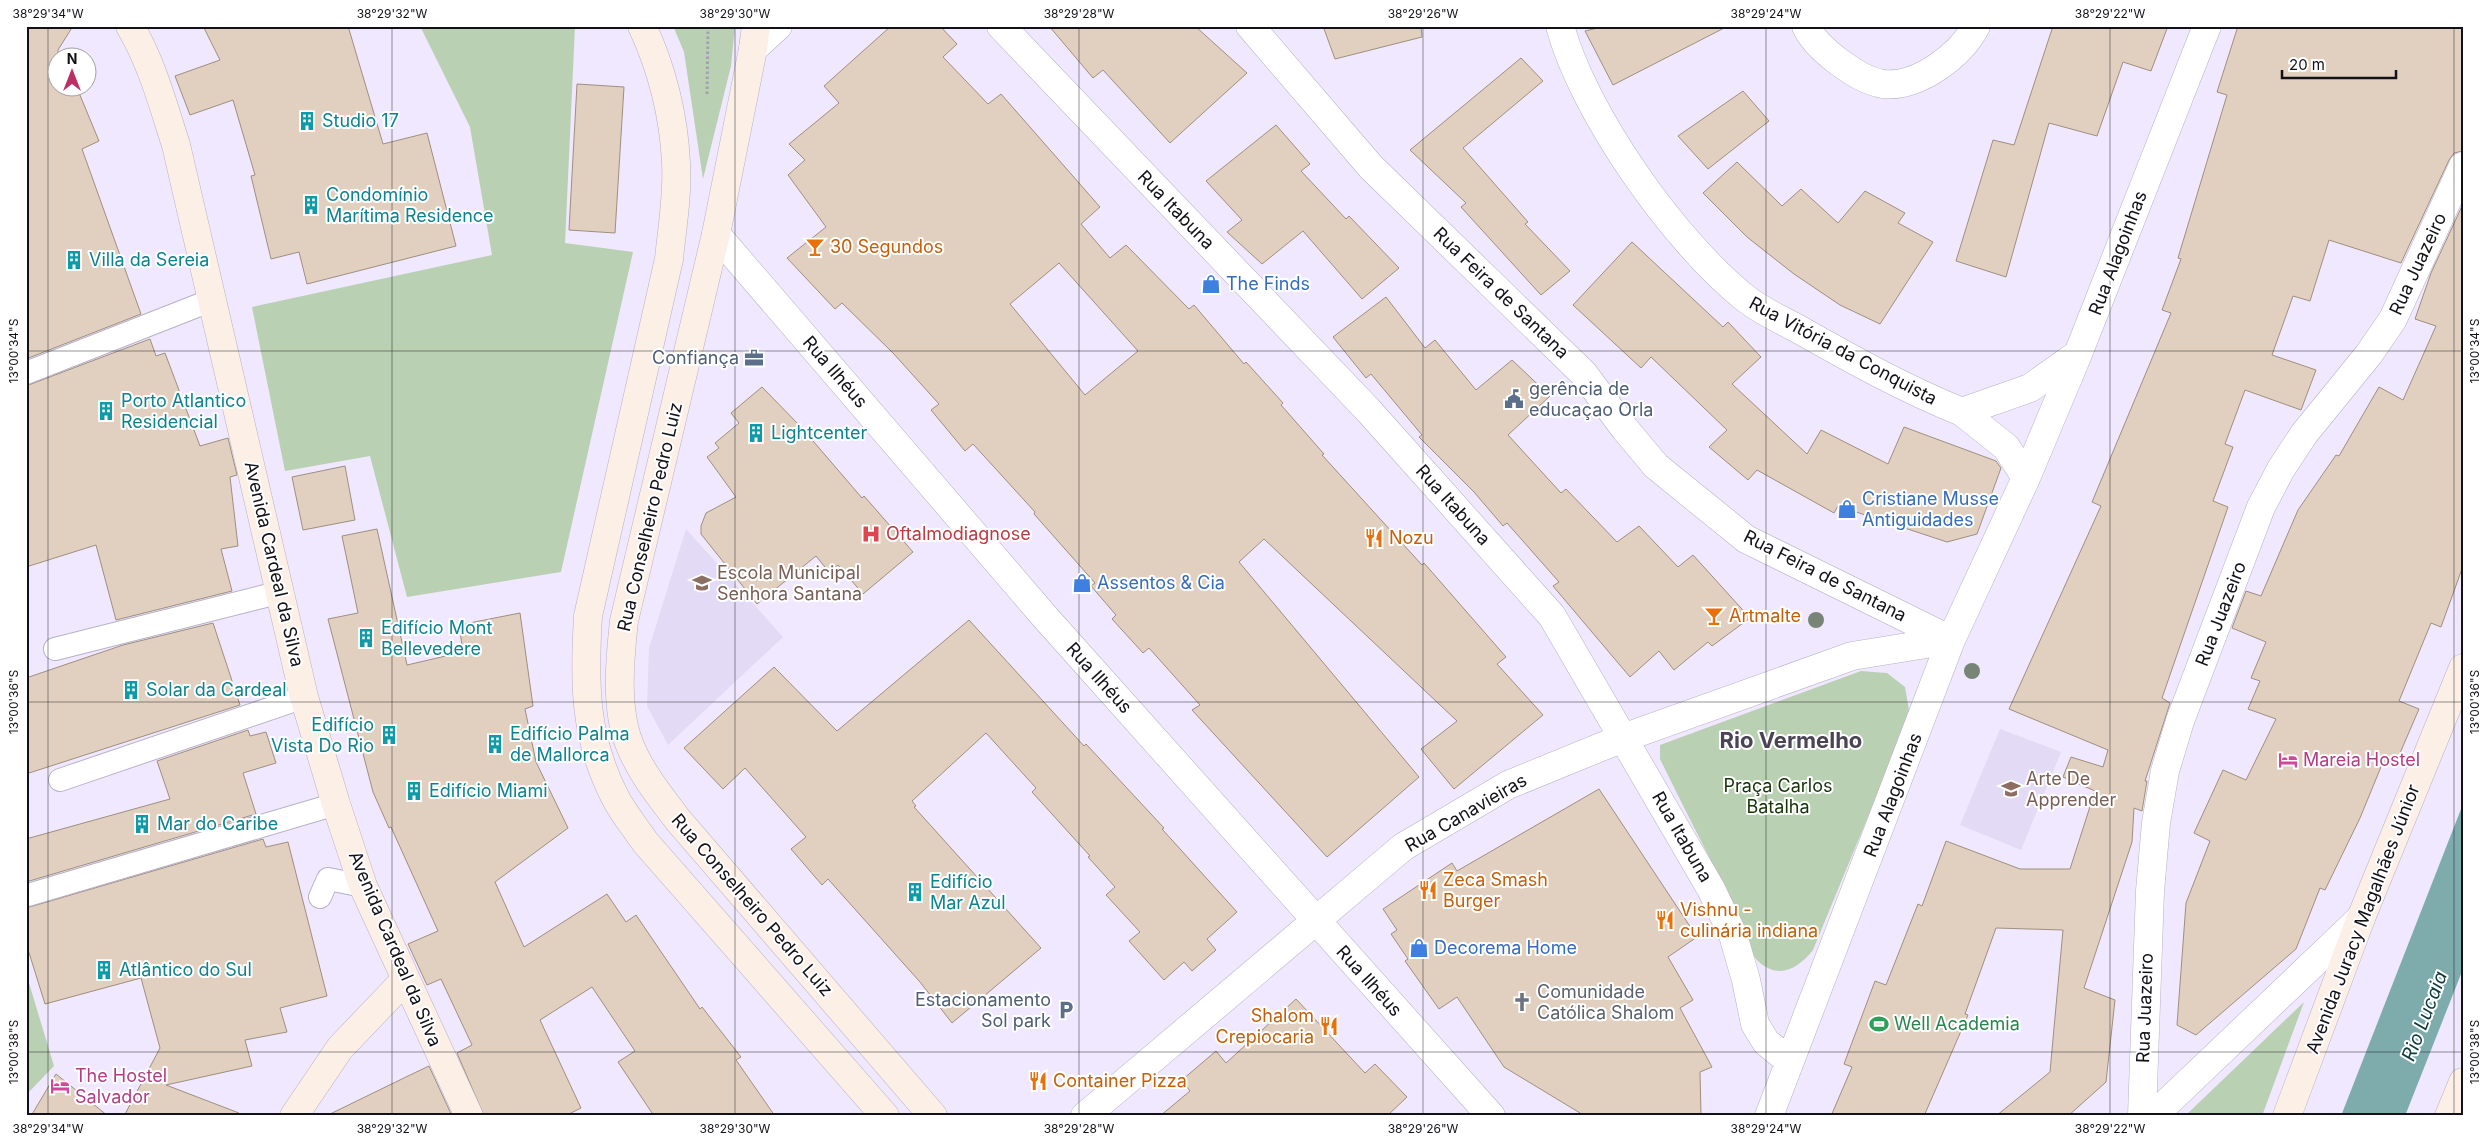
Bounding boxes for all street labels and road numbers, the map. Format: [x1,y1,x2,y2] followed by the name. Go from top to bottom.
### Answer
[1134,166,1219,253] street label: Rua Itabuna
[2084,188,2151,318] street label: Rua Alagoinhas
[2385,209,2450,318] street label: Rua Juazeiro
[1429,223,1573,363] street label: Rua Feira de Santana
[1746,292,1941,409] street label: Rua Vitória da Conquista
[799,332,872,412] street label: Rua Ilhéus
[613,400,686,634] street label: Rua Conselheiro Pedro Luiz
[241,459,308,669] street label: Avenida Cardeal da Silva
[1412,460,1495,549] street label: Rua Itabuna
[1740,525,1910,626] street label: Rua Feira de Santana
[2191,559,2250,669] street label: Rua Juazeiro
[1062,638,1137,717] street label: Rua Ilhéus
[1859,730,1926,860] street label: Rua Alagoinhas
[1401,769,1530,856] street label: Rua Canavieiras
[2301,781,2424,1056] street label: Avenida Juracy Magalhães Júnior
[1648,788,1717,886] street label: Rua Itabuna
[668,809,837,1000] street label: Rua Conselheiro Pedro Luiz
[345,848,446,1050] street label: Avenida Cardeal da Silva
[1332,941,1407,1020] street label: Rua Ilhéus
[2132,953,2157,1063] street label: Rua Juazeiro

